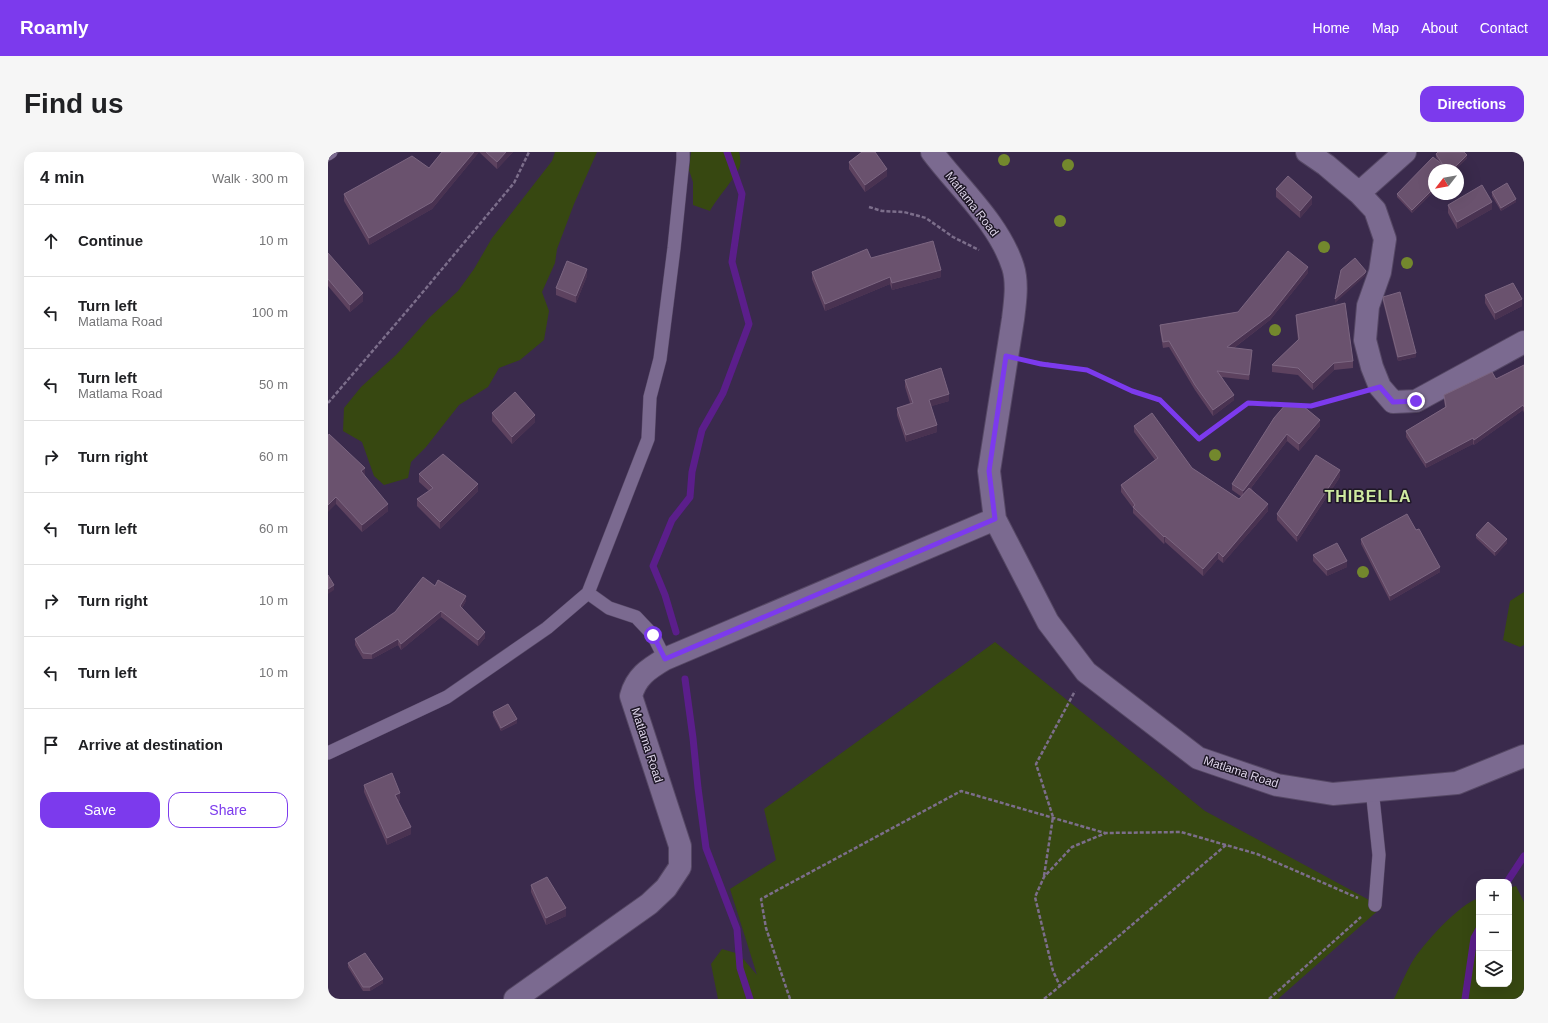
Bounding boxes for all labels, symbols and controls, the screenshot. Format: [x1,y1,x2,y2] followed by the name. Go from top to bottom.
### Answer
[20,17,89,38] text: Roamly
[1313,20,1350,36] text: Home
[1372,20,1399,36] text: Map
[1421,20,1458,36] text: About
[1480,20,1528,36] text: Contact
[1420,86,1524,122] button: Directions
[24,88,124,119] text: Find us
[1428,164,1464,200] north arrow
[40,168,84,187] text: 4 min
[942,169,1002,239] street label: Matlama Road
[212,171,288,186] text: Walk · 300 m
[40,230,62,252] icon: ahead
[78,232,143,249] text: Continue
[259,233,288,248] text: 10 m
[78,297,137,314] text: Turn left
[40,302,62,324] icon: left
[252,305,288,320] text: 100 m
[78,314,163,329] text: Matlama Road
[78,369,137,386] text: Turn left
[40,374,62,396] icon: left
[259,377,288,392] text: 50 m
[78,386,163,401] text: Matlama Road
[1407,392,1425,410] route end
[40,446,62,468] icon: right
[78,448,148,465] text: Turn right
[259,449,288,464] text: 60 m
[1324,488,1412,505] district label: THIBELLA
[40,518,62,540] icon: left
[78,520,137,537] text: Turn left
[259,521,288,536] text: 60 m
[40,590,62,612] icon: right
[78,592,148,609] text: Turn right
[259,593,288,608] text: 10 m
[644,626,662,644] route start
[40,662,62,684] icon: left
[78,664,137,681] text: Turn left
[259,665,288,680] text: 10 m
[628,706,666,784] street label: Matlama Road
[40,734,62,756] icon: arrive
[78,736,223,753] text: Arrive at destination
[1202,753,1280,791] street label: Matlama Road
[40,792,160,828] button: Save
[168,792,288,828] button: Share
[1476,879,1512,987] map controls
[1476,879,1512,915] button: +
[1476,915,1512,951] button: −
[1476,951,1512,987] button: layers

